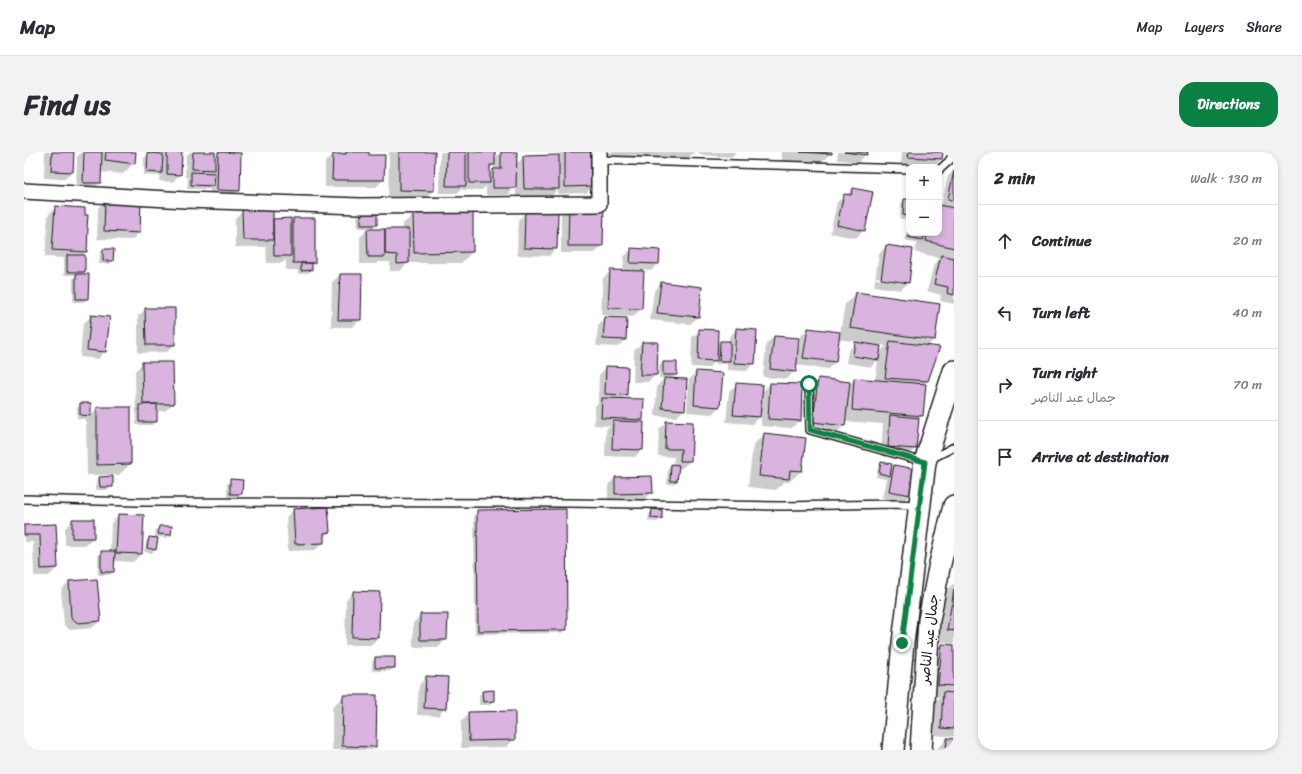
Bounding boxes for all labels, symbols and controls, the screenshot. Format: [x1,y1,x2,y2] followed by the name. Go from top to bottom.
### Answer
[20,11,55,44] text: Map
[1137,15,1162,40] text: Map
[1184,15,1224,40] text: Layers
[1246,15,1282,40] text: Share
[24,80,111,129] text: Find us
[1179,82,1278,127] button: Directions
[994,163,1035,193] text: 2 min
[906,164,942,236] map controls
[906,164,942,200] button: +
[1190,167,1262,190] text: Walk · 130 m
[906,200,942,236] button: −
[1032,228,1092,254] text: Continue
[1233,229,1262,252] text: 20 m
[994,230,1016,252] icon: ahead
[1032,300,1090,326] text: Turn left
[1232,301,1262,324] text: 40 m
[994,302,1016,324] icon: left
[1032,360,1097,386] text: Turn right
[1233,373,1262,396] text: 70 m
[994,374,1016,396] icon: right
[800,375,818,393] route start
[1032,386,1116,409] text: جمال عبد الناصر
[1032,444,1169,470] text: Arrive at destination
[994,446,1016,468] icon: arrive
[912,593,946,686] street label: جمال عبد الناصر
[893,634,911,652] route end

